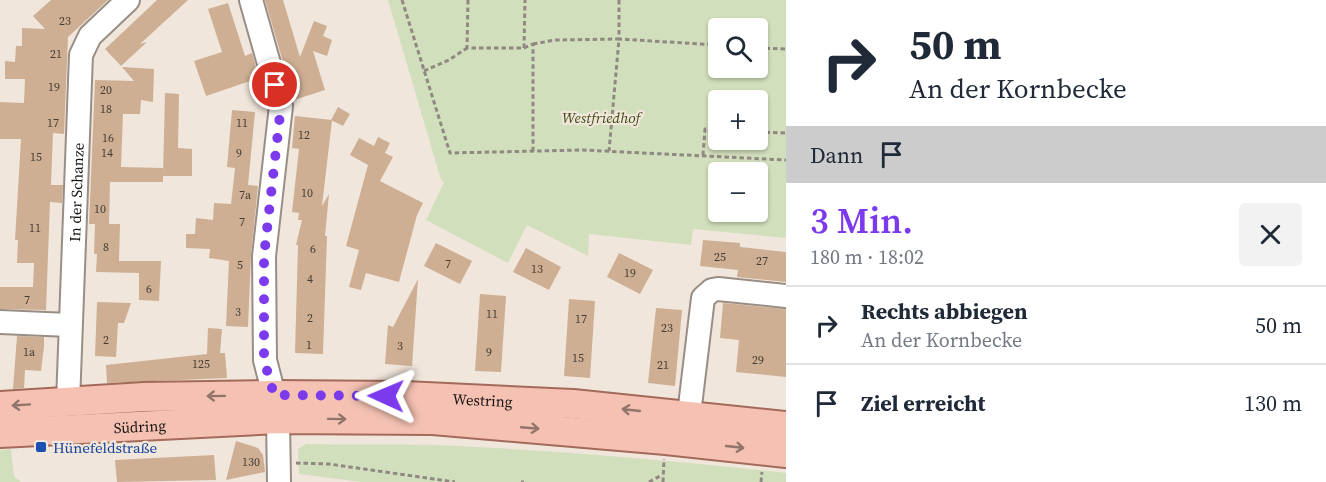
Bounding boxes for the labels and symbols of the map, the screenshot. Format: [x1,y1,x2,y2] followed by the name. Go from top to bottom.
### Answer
[59,13,71,29] house number: 23
[50,46,62,62] house number: 21
[249,59,300,110] pin
[48,79,60,95] house number: 19
[100,82,112,98] house number: 20
[100,101,112,117] house number: 18
[562,107,643,128] park label: Westfriedhof
[47,115,59,131] house number: 17
[236,115,248,131] house number: 11
[298,127,310,143] house number: 12
[102,130,114,146] house number: 16
[64,142,88,242] street label: In der Schanze
[101,145,113,161] house number: 14
[236,145,242,161] house number: 9
[30,149,42,165] house number: 15
[301,185,313,201] house number: 10
[239,187,252,203] house number: 7a
[94,201,106,217] house number: 10
[239,214,245,230] house number: 7
[29,220,41,236] house number: 11
[103,239,109,255] house number: 8
[310,241,316,257] house number: 6
[714,249,726,265] house number: 25
[756,253,768,269] house number: 27
[445,256,451,272] house number: 7
[237,257,243,273] house number: 5
[531,261,543,277] house number: 13
[624,265,636,281] house number: 19
[307,271,313,287] house number: 4
[146,281,152,297] house number: 6
[24,292,30,308] house number: 7
[235,304,241,320] house number: 3
[486,306,498,322] house number: 11
[307,310,313,326] house number: 2
[575,311,587,327] house number: 17
[661,320,673,336] house number: 23
[103,332,109,348] house number: 2
[306,337,312,353] house number: 1
[397,338,403,354] house number: 3
[23,344,36,360] house number: 1a
[486,344,492,360] house number: 9
[572,350,584,366] house number: 15
[752,352,764,368] house number: 29
[192,356,210,372] house number: 125
[657,357,669,373] house number: 21
[354,364,418,428] position arrow
[452,388,513,412] street label: Westring
[206,390,226,402] one-way arrow
[11,400,31,411] one-way arrow
[622,404,642,415] one-way arrow
[326,413,346,425] one-way arrow
[113,414,167,438] street label: Südring
[519,423,539,434] one-way arrow
[53,437,157,458] place label: Hünefeldstraße
[34,440,48,454] marker: Hünefeldstraße
[725,442,745,453] one-way arrow
[242,454,260,470] house number: 130

